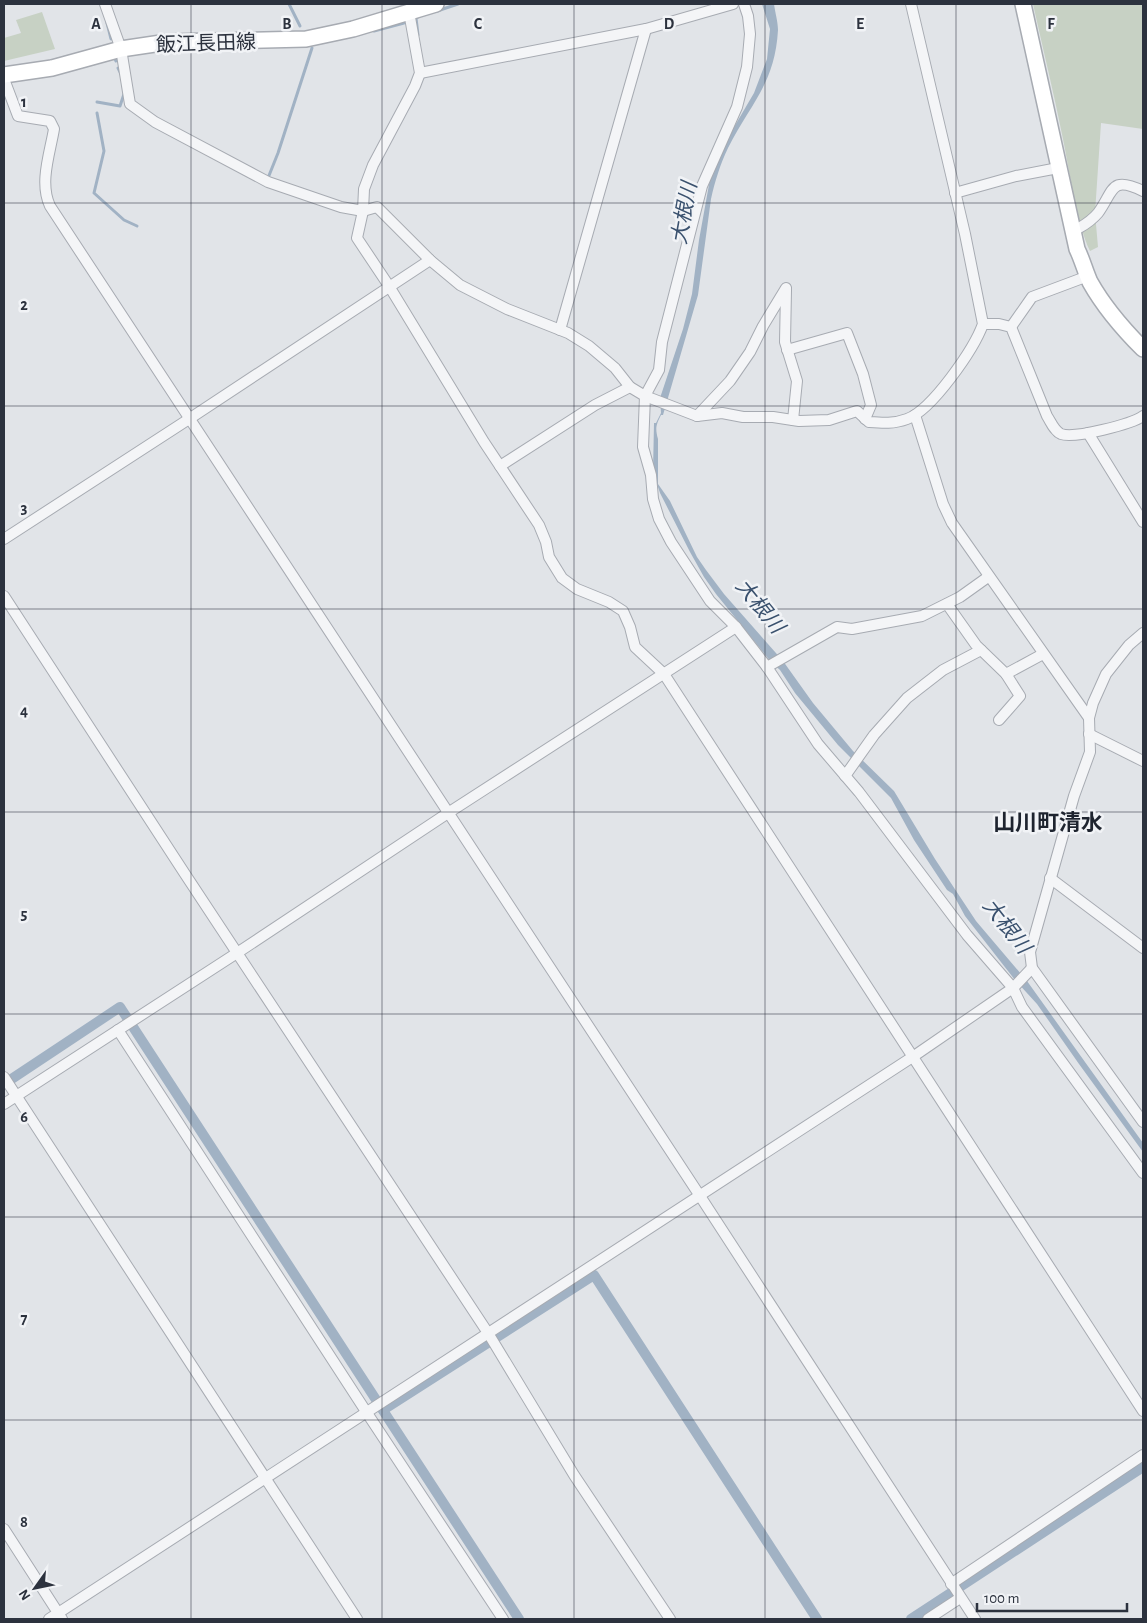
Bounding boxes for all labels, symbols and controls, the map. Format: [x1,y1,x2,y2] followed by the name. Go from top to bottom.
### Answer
[91,16,101,32] text: A
[282,16,292,32] text: B
[474,16,483,32] text: C
[664,16,675,32] text: D
[856,16,864,32] text: E
[1047,16,1055,32] text: F
[156,30,256,56] street label: 飯江長田線
[21,94,27,110] text: 1
[668,178,701,246] water label: 大根川
[20,297,28,313] text: 2
[21,500,28,516] text: 3
[732,575,790,639] water label: 大根川
[20,703,28,719] text: 4
[993,811,1103,834] district label: 山川町清水
[979,894,1036,959] water label: 大根川
[21,906,28,922] text: 5
[20,1109,28,1125] text: 6
[21,1311,28,1327] text: 7
[20,1514,28,1530] text: 8
[10,1563,60,1613] north arrow
[977,1580,1127,1612] scale bar
[16,1587,33,1602] text: N
[984,1591,1019,1606] text: 100 m

